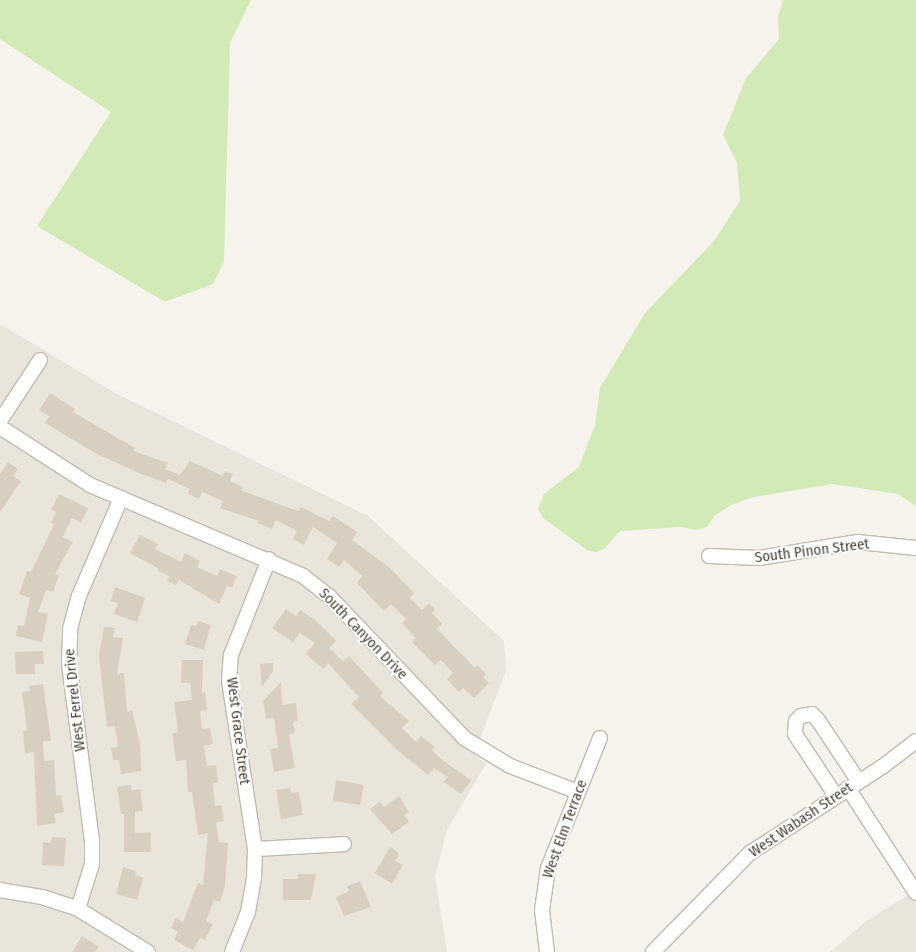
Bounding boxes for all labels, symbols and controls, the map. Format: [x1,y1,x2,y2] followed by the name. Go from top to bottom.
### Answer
[754,535,870,567] street label: South Pinon Street
[315,585,411,683] street label: South Canyon Drive
[61,648,89,752] street label: West Ferrel Drive
[222,676,254,786] street label: West Grace Street
[539,777,591,881] street label: West Elm Terrace
[746,779,856,861] street label: West Wabash Street

